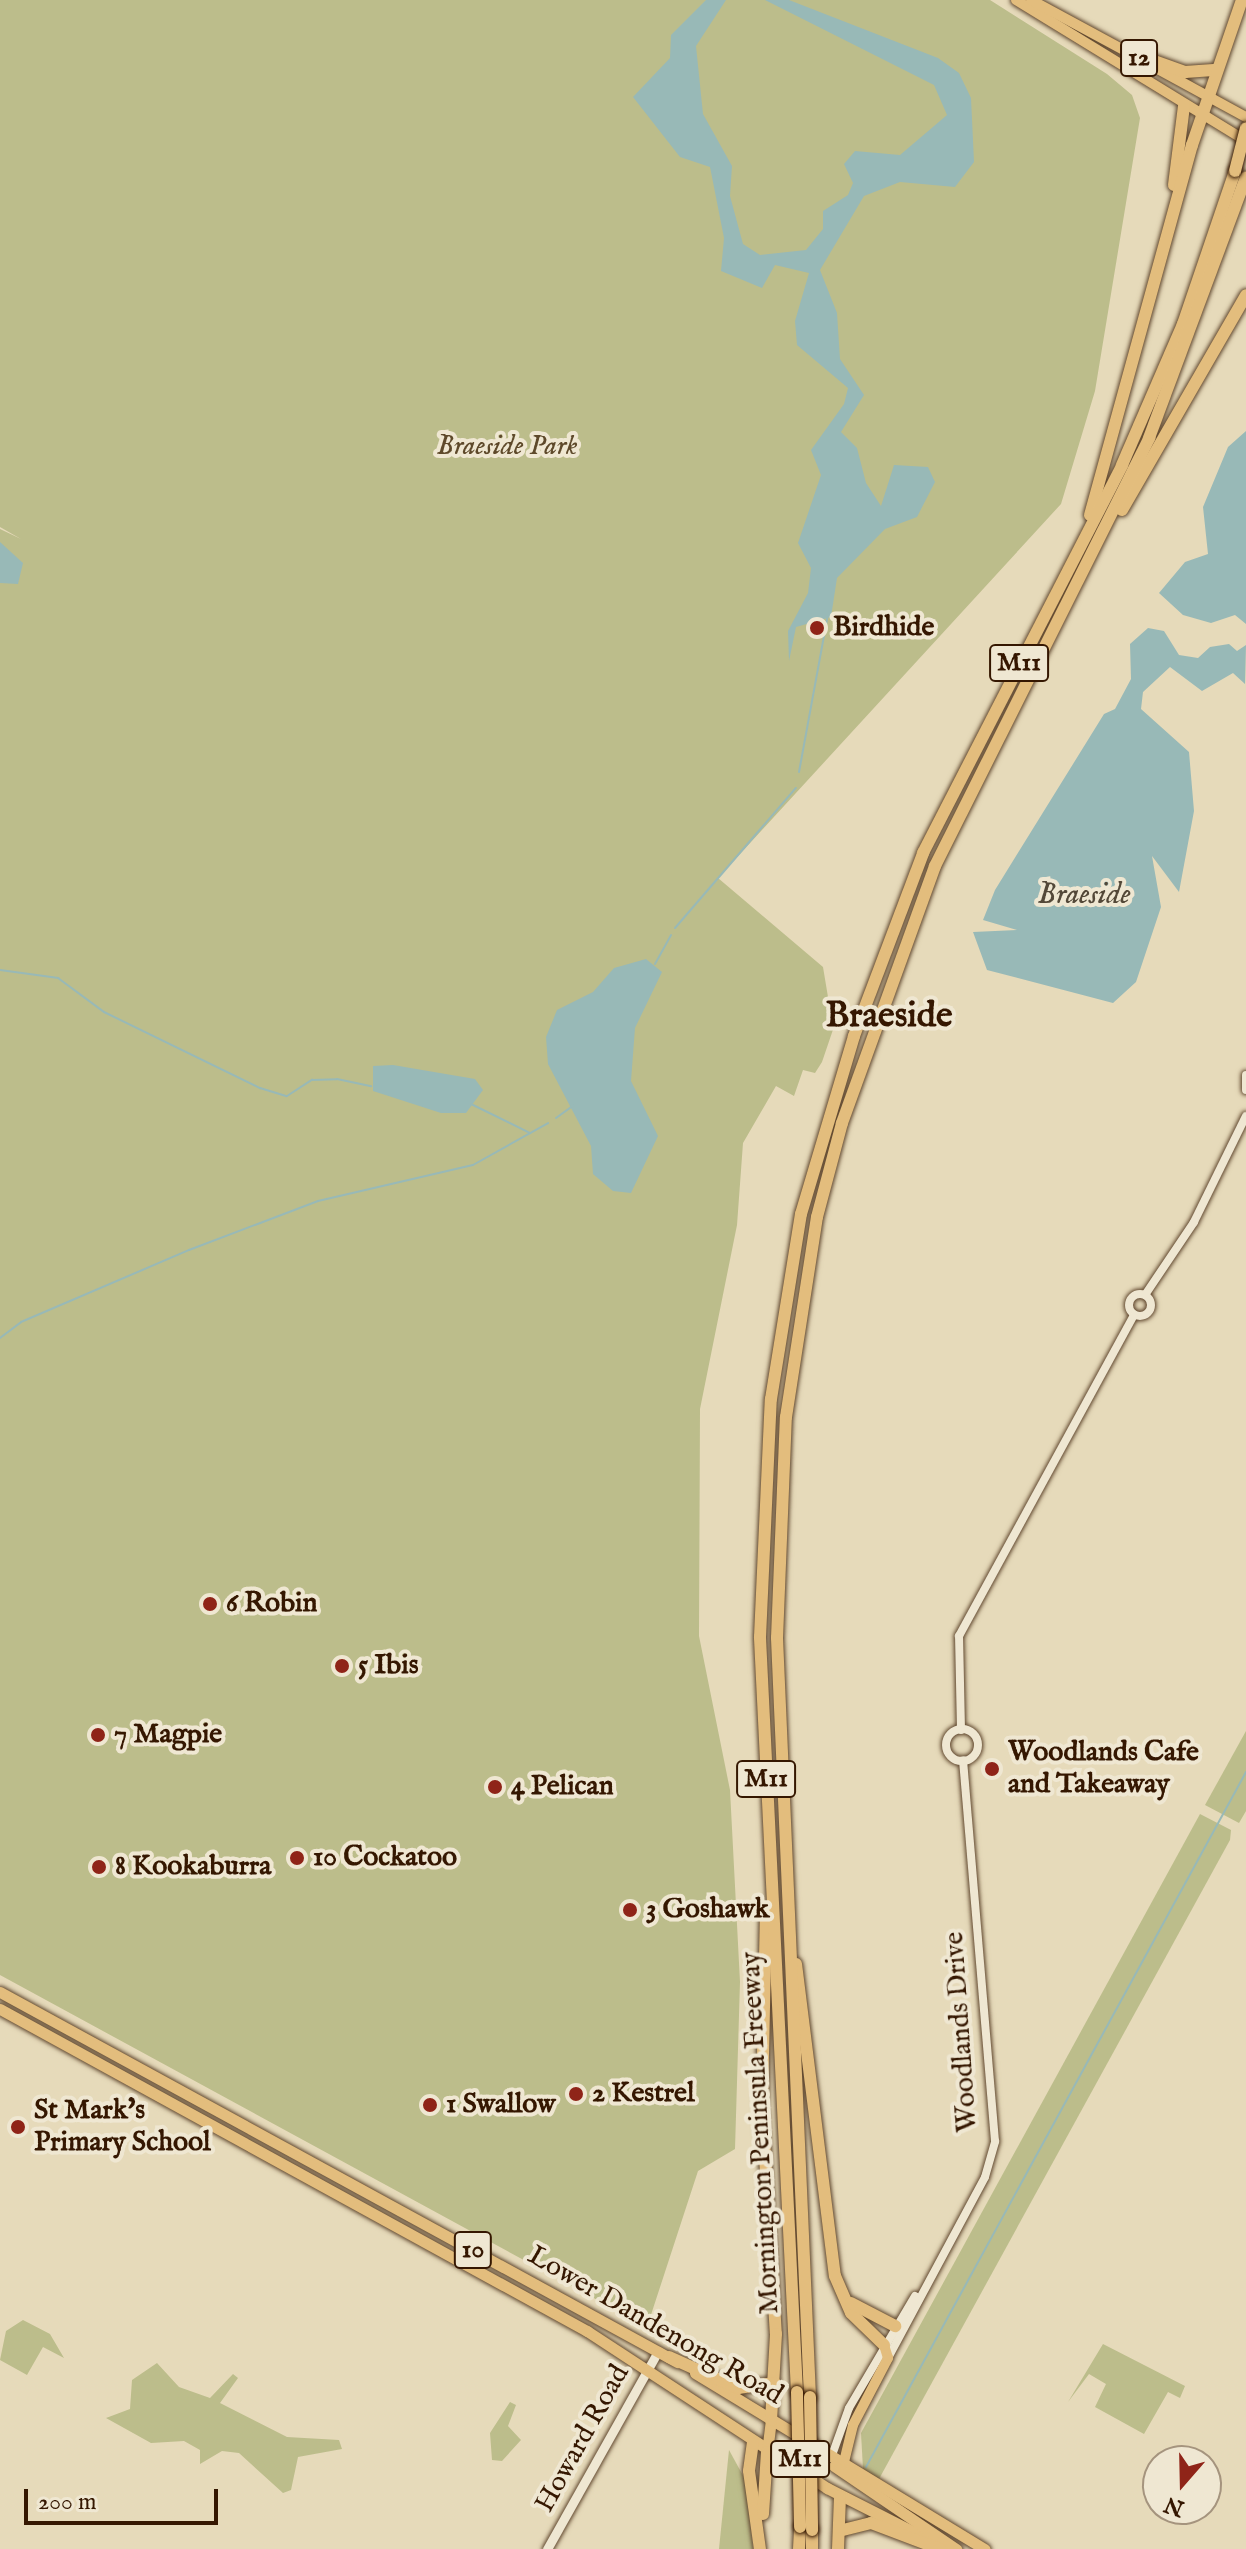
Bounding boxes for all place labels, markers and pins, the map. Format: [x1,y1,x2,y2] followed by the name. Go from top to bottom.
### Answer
[833,611,934,645] place label: Birdhide
[808,619,826,637] marker: Birdhide
[226,1587,317,1621] place label: 6 Robin
[201,1595,219,1613] marker: 6 Robin
[358,1649,418,1683] place label: 5 Ibis
[333,1657,351,1675] marker: 5 Ibis
[114,1718,222,1752] place label: 7 Magpie
[89,1726,107,1744] marker: 7 Magpie
[1008,1736,1199,1802] place label: Woodlands Cafe and Takeaway
[983,1760,1001,1778] marker: Woodlands Cafe and Takeaway
[511,1770,614,1804] place label: 4 Pelican
[486,1778,504,1796] marker: 4 Pelican
[313,1841,457,1875] place label: 10 Cockatoo
[288,1849,306,1867] marker: 10 Cockatoo
[115,1850,271,1884] place label: 8 Kookaburra
[90,1858,108,1876] marker: 8 Kookaburra
[646,1893,770,1927] place label: 3 Goshawk
[621,1901,639,1919] marker: 3 Goshawk
[592,2077,695,2111] place label: 2 Kestrel
[567,2085,585,2103] marker: 2 Kestrel
[446,2088,555,2122] place label: 1 Swallow
[34,2094,211,2160] place label: St Mark's Primary School
[421,2096,439,2114] marker: 1 Swallow
[9,2118,27,2136] marker: St Mark's Primary School

